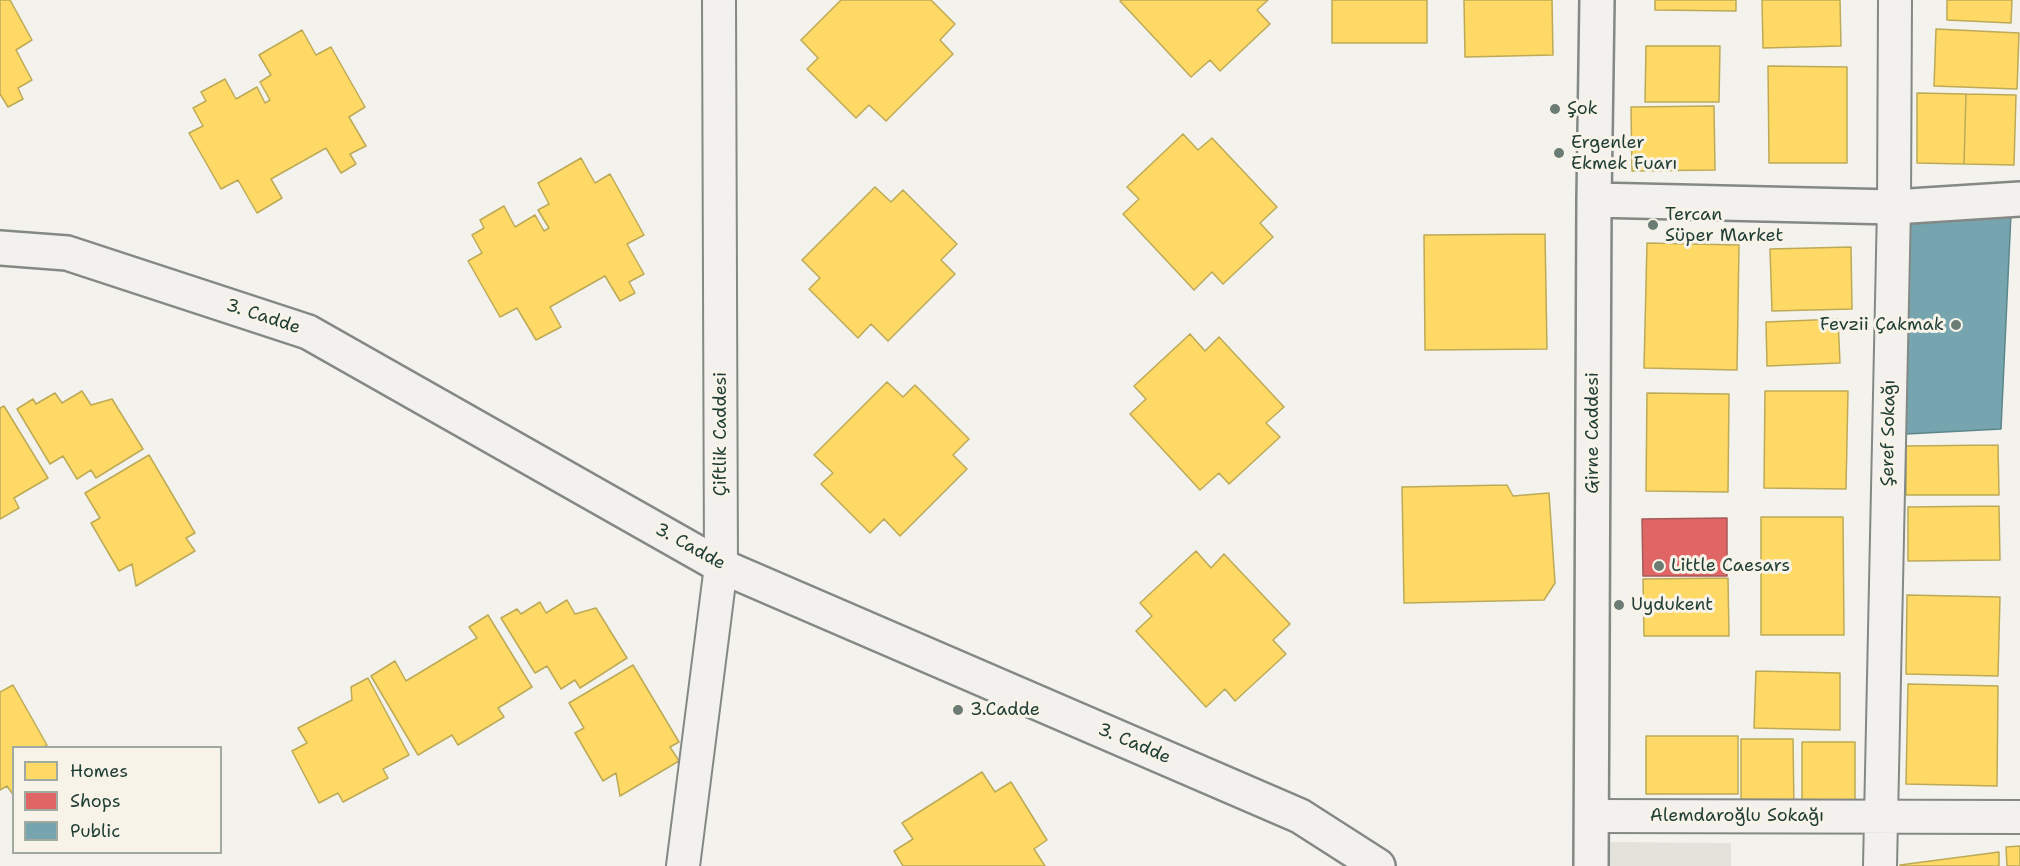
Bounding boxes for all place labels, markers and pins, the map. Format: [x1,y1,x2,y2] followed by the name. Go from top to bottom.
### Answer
[1567,98,1598,120] place label: Şok
[1548,102,1562,116] marker: Şok
[1571,132,1677,174] place label: Ergenler Ekmek Fuarı
[1552,146,1566,160] marker: Ergenler Ekmek Fuarı
[1665,204,1783,246] place label: Tercan Süper Market
[1646,218,1660,232] marker: Tercan Süper Market
[1820,314,1944,336] place label: Fevzii Çakmak
[1949,318,1963,332] marker: Fevzii Çakmak
[1671,555,1790,577] place label: Little Caesars
[1652,559,1666,573] marker: Little Caesars
[1631,594,1713,616] place label: Uydukent
[1612,598,1626,612] marker: Uydukent
[970,699,1040,721] place label: 3.Cadde
[951,703,965,717] marker: 3.Cadde

